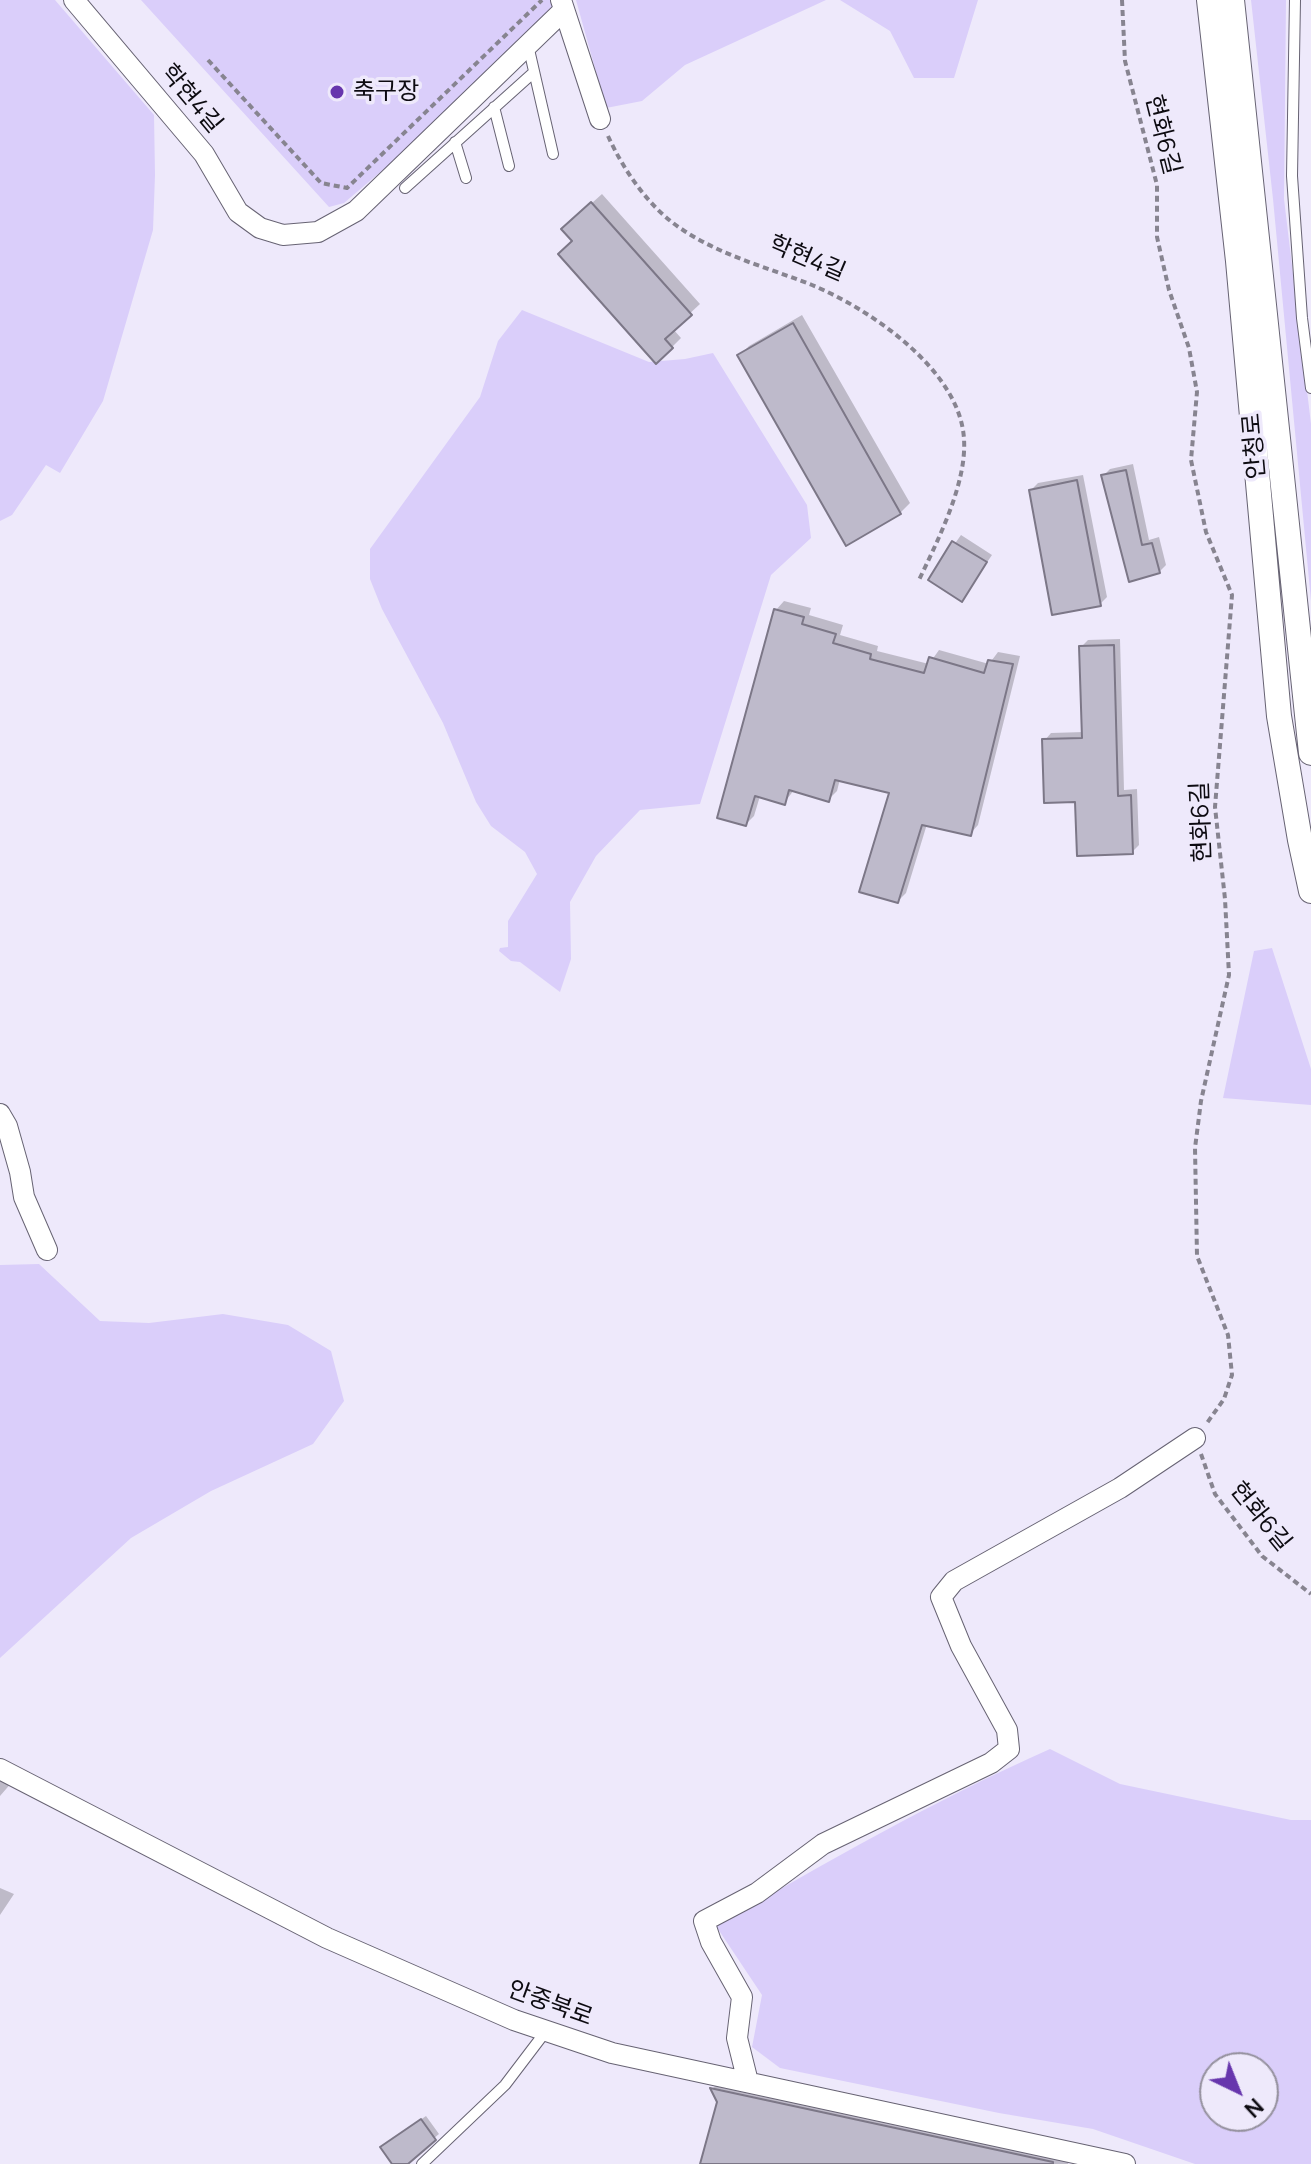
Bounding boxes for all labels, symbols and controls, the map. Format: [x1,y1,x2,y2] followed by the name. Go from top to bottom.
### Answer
[154,59,228,139] street label: 학현4길
[353,78,419,106] place label: 축구장
[328,83,346,101] marker: 축구장
[1138,92,1186,178] street label: 현화6길
[764,230,850,288] street label: 학현4길
[1238,412,1272,480] street label: 안청로
[1186,781,1218,863] street label: 현화6길
[1223,1476,1297,1558] street label: 현화6길
[504,1975,596,2033] street label: 안중북로
[1199,2052,1279,2132] north arrow
[1238,2092,1270,2124] text: N

